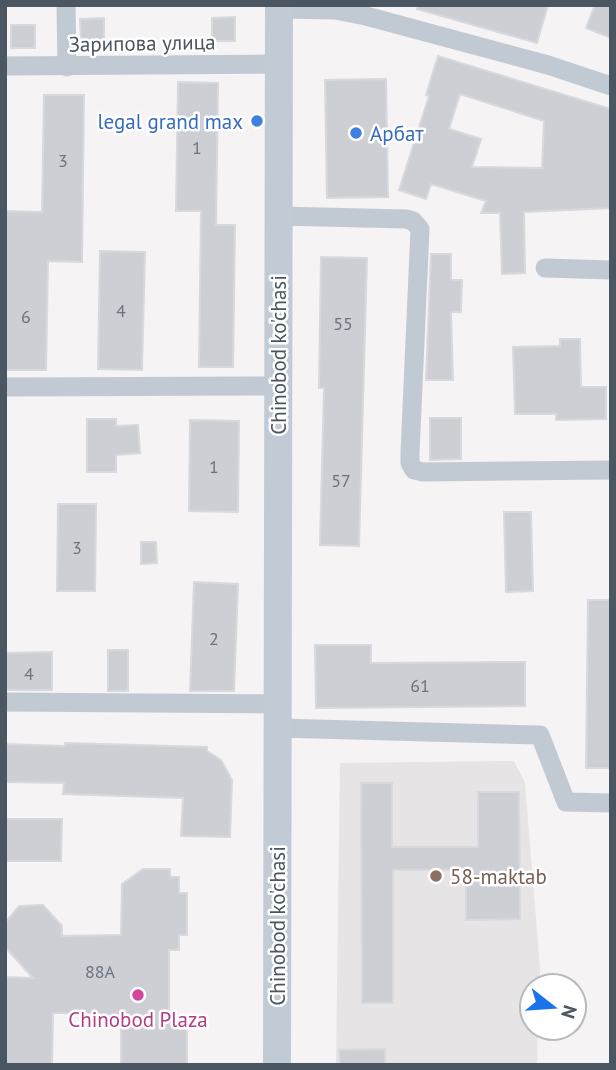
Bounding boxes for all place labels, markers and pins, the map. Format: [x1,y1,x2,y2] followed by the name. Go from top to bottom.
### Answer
[97,108,243,135] place label: legal grand max
[249,113,265,129] marker: legal grand max
[370,120,424,147] place label: Арбат
[348,125,364,141] marker: Арбат
[450,863,547,890] place label: 58-maktab
[428,868,444,884] marker: 58-maktab
[130,987,146,1003] marker: Chinobod Plaza
[68,1006,208,1033] place label: Chinobod Plaza

